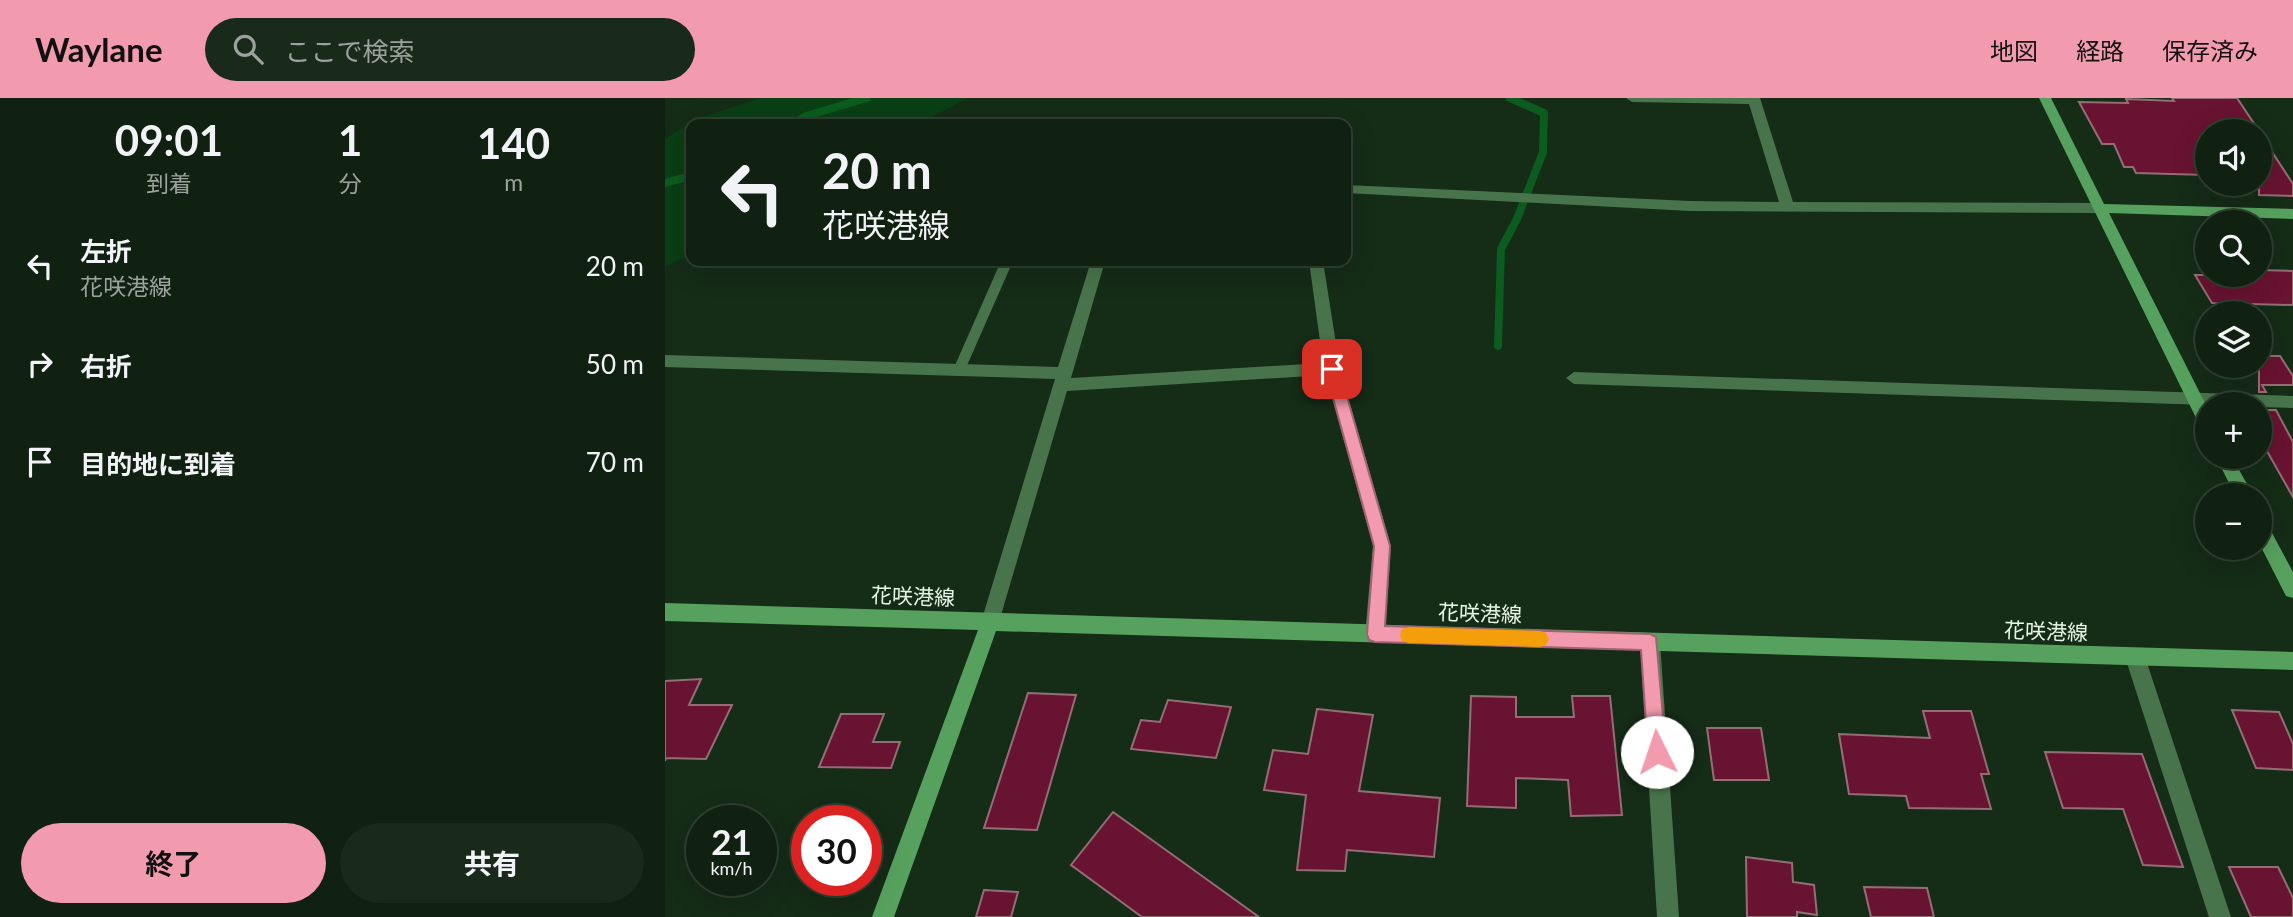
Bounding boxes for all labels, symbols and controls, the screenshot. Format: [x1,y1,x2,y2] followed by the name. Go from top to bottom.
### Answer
[205,18,695,81] search box
[35,29,163,69] text: Waylane
[229,30,267,68] icon: search
[285,35,415,67] text: ここで検索
[1990,36,2038,65] text: 地図
[2076,36,2124,65] text: 経路
[2162,36,2258,65] text: 保存済み
[115,115,223,165] text: 09:01
[338,115,362,165] text: 1
[477,118,550,168] text: 140
[2195,119,2272,560] map controls
[2195,119,2272,196] button: sound
[822,141,932,199] text: 20 m
[707,147,798,238] icon: left
[504,168,523,196] text: m
[146,169,192,197] text: 到着
[339,169,362,197] text: 分
[822,205,950,244] text: 花咲港線
[2195,210,2272,287] button: search
[80,235,132,267] text: 左折
[21,247,59,285] icon: left
[586,250,644,282] text: 20 m
[80,272,172,300] text: 花咲港線
[2195,301,2272,378] button: layers
[1302,339,1362,399] pin
[21,345,59,383] icon: right
[586,348,644,380] text: 50 m
[80,350,132,382] text: 右折
[1313,350,1351,388] icon: arrive
[2195,392,2272,469] button: +
[21,443,59,481] icon: arrive
[586,446,644,478] text: 70 m
[80,448,236,480] text: 目的地に到着
[2195,483,2272,560] button: −
[871,582,955,609] street label: 花咲港線
[1438,599,1522,626] street label: 花咲港線
[2004,617,2088,644] street label: 花咲港線
[1620,715,1694,789] position arrow
[791,805,882,896] speed limit sign: 30
[711,820,752,862] text: 21
[21,823,326,903] button: 終了
[340,823,644,903] button: 共有
[710,857,753,879] text: km/h

